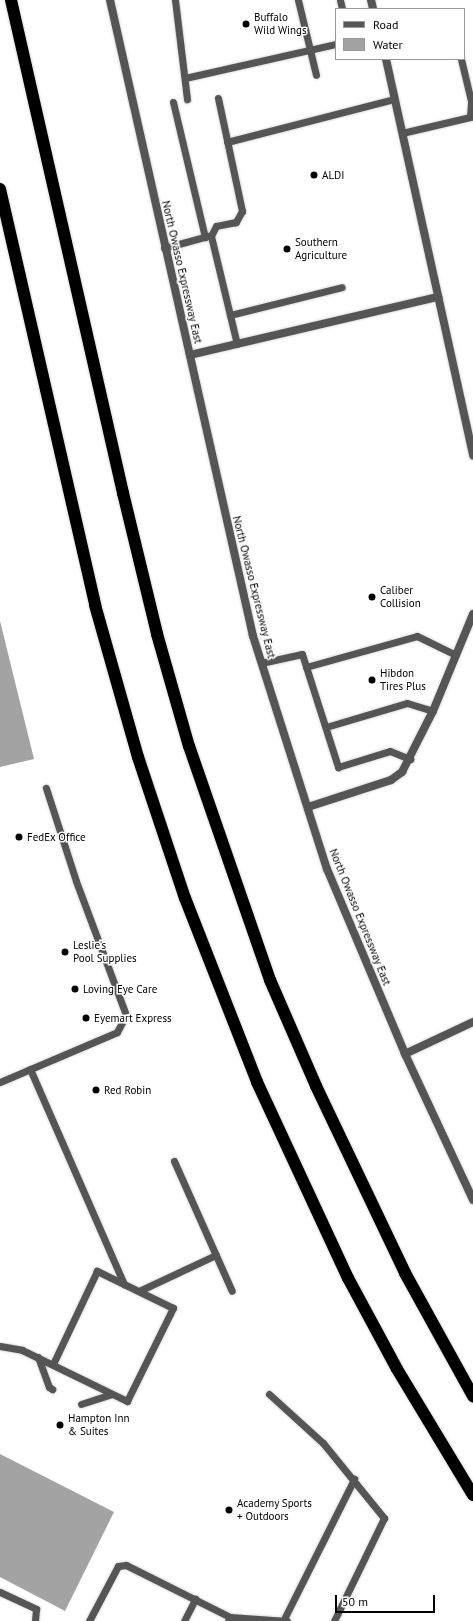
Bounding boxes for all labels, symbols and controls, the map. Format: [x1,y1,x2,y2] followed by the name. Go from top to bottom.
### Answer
[335,8,465,60] legend
[254,11,307,37] place label: Buffalo Wild Wings
[373,17,398,32] text: Road
[241,19,251,29] marker: Buffalo Wild Wings
[373,37,403,52] text: Water
[322,168,345,182] place label: ALDI
[309,170,319,180] marker: ALDI
[159,199,205,345] street label: North Owasso Expressway East
[295,236,347,262] place label: Southern Agriculture
[282,244,292,254] marker: Southern Agriculture
[230,514,278,660] street label: North Owasso Expressway East
[380,584,421,610] place label: Caliber Collision
[367,592,377,602] marker: Caliber Collision
[380,667,426,693] place label: Hibdon Tires Plus
[367,675,377,685] marker: Hibdon Tires Plus
[27,830,86,844] place label: FedEx Office
[14,832,24,842] marker: FedEx Office
[326,847,394,987] street label: North Owasso Expressway East
[73,939,137,965] place label: Leslie's Pool Supplies
[60,947,70,957] marker: Leslie's Pool Supplies
[83,982,157,996] place label: Loving Eye Care
[70,984,80,994] marker: Loving Eye Care
[94,1011,172,1025] place label: Eyemart Express
[81,1013,91,1023] marker: Eyemart Express
[104,1083,151,1097] place label: Red Robin
[91,1085,101,1095] marker: Red Robin
[68,1412,129,1438] place label: Hampton Inn & Suites
[55,1420,65,1430] marker: Hampton Inn & Suites
[237,1497,312,1523] place label: Academy Sports + Outdoors
[224,1505,234,1515] marker: Academy Sports + Outdoors
[337,1587,437,1613] scale bar
[342,1594,368,1609] text: 50 m

